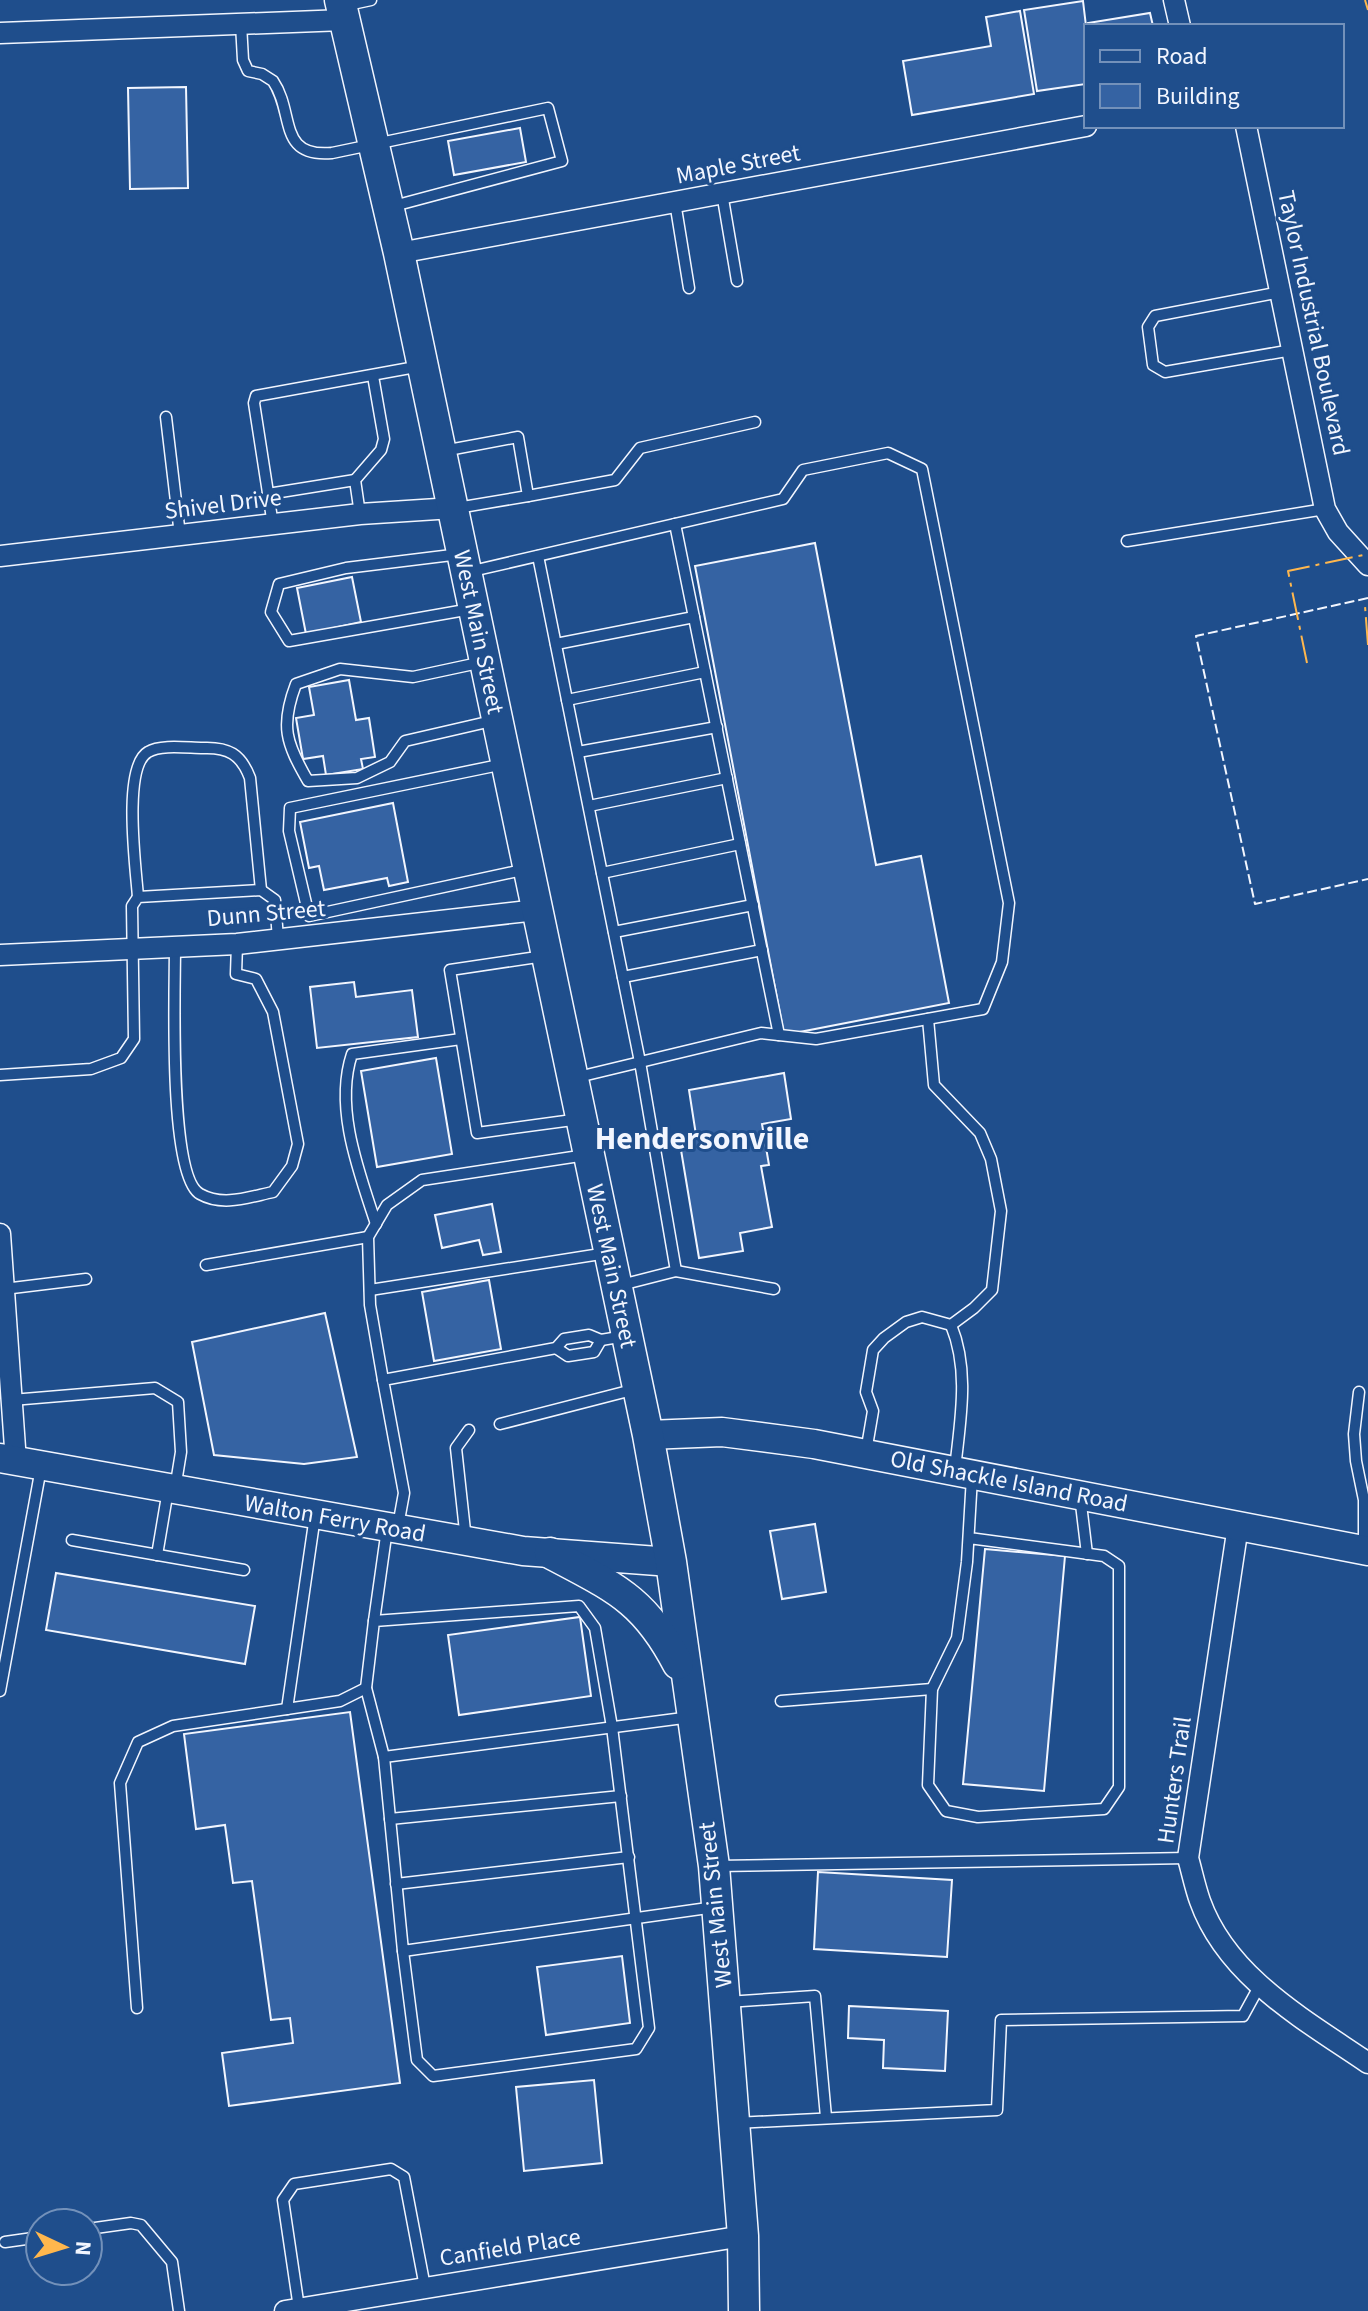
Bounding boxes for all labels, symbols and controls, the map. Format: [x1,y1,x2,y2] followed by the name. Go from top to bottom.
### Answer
[1084,24,1344,128] legend
[1156,39,1208,74] text: Road
[1156,79,1240,114] text: Building
[673,135,803,194] street label: Maple Street
[1268,187,1359,459] street label: Taylor Industrial Boulevard
[162,480,284,529] street label: Shivel Drive
[444,547,513,717] street label: West Main Street
[205,891,327,936] street label: Dunn Street
[595,1116,809,1162] district label: Hendersonville
[577,1181,646,1351] street label: West Main Street
[887,1441,1131,1522] street label: Old Shackle Island Road
[241,1485,428,1552] street label: Walton Ferry Road
[1148,1714,1201,1846] street label: Hunters Trail
[689,1820,742,1990] street label: West Main Street
[24,2207,104,2287] north arrow
[437,2219,583,2276] street label: Canfield Place
[66,2240,99,2257] text: N

